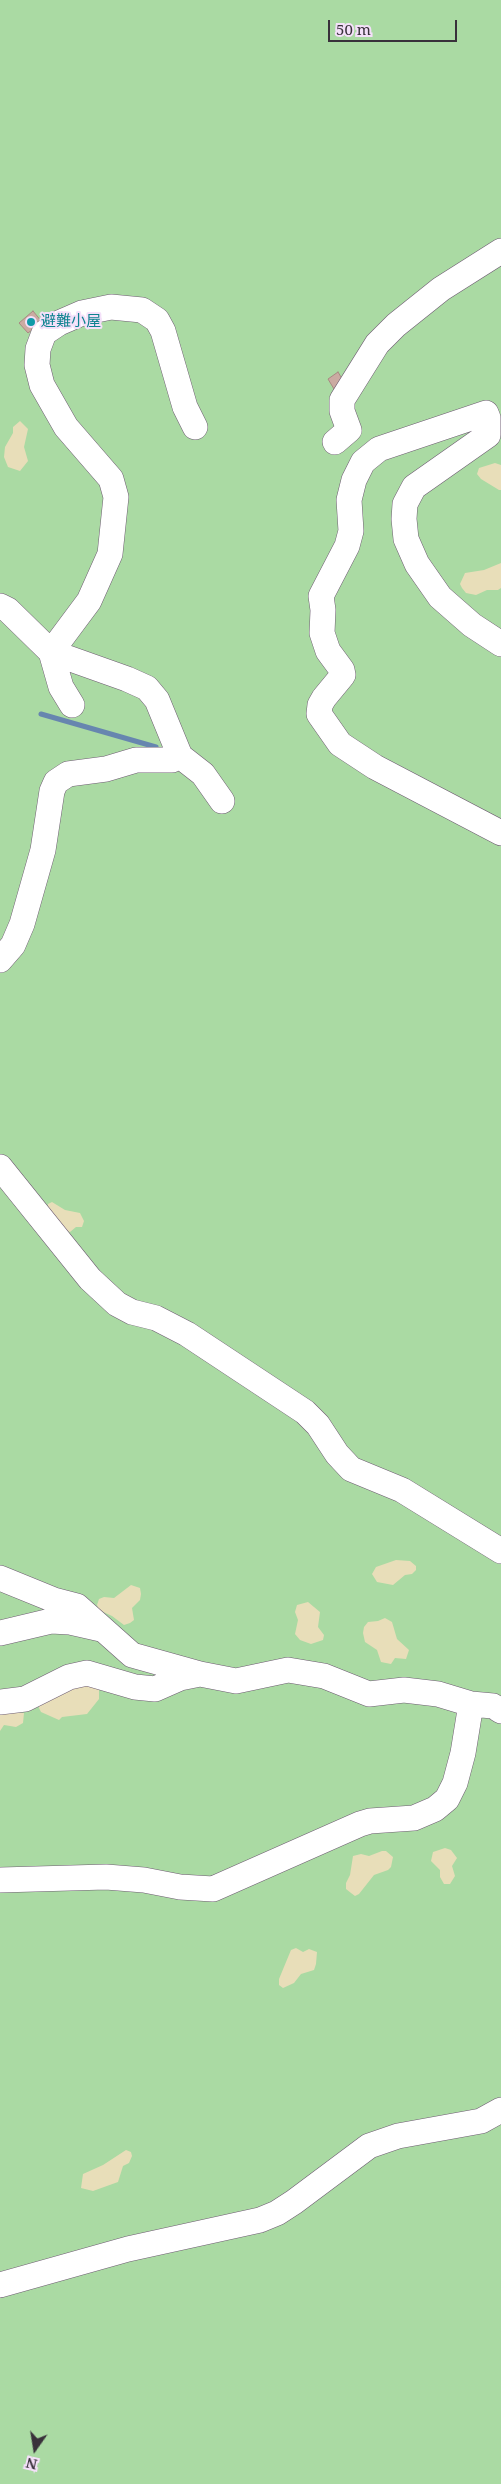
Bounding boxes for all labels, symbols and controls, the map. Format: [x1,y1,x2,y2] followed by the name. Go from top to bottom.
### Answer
[331,10,460,42] scale bar
[336,19,371,39] text: 50 m
[41,313,101,331] place label: 避難小屋
[25,316,37,328] marker: 避難小屋
[10,2424,60,2474] north arrow
[24,2454,39,2475] text: N

